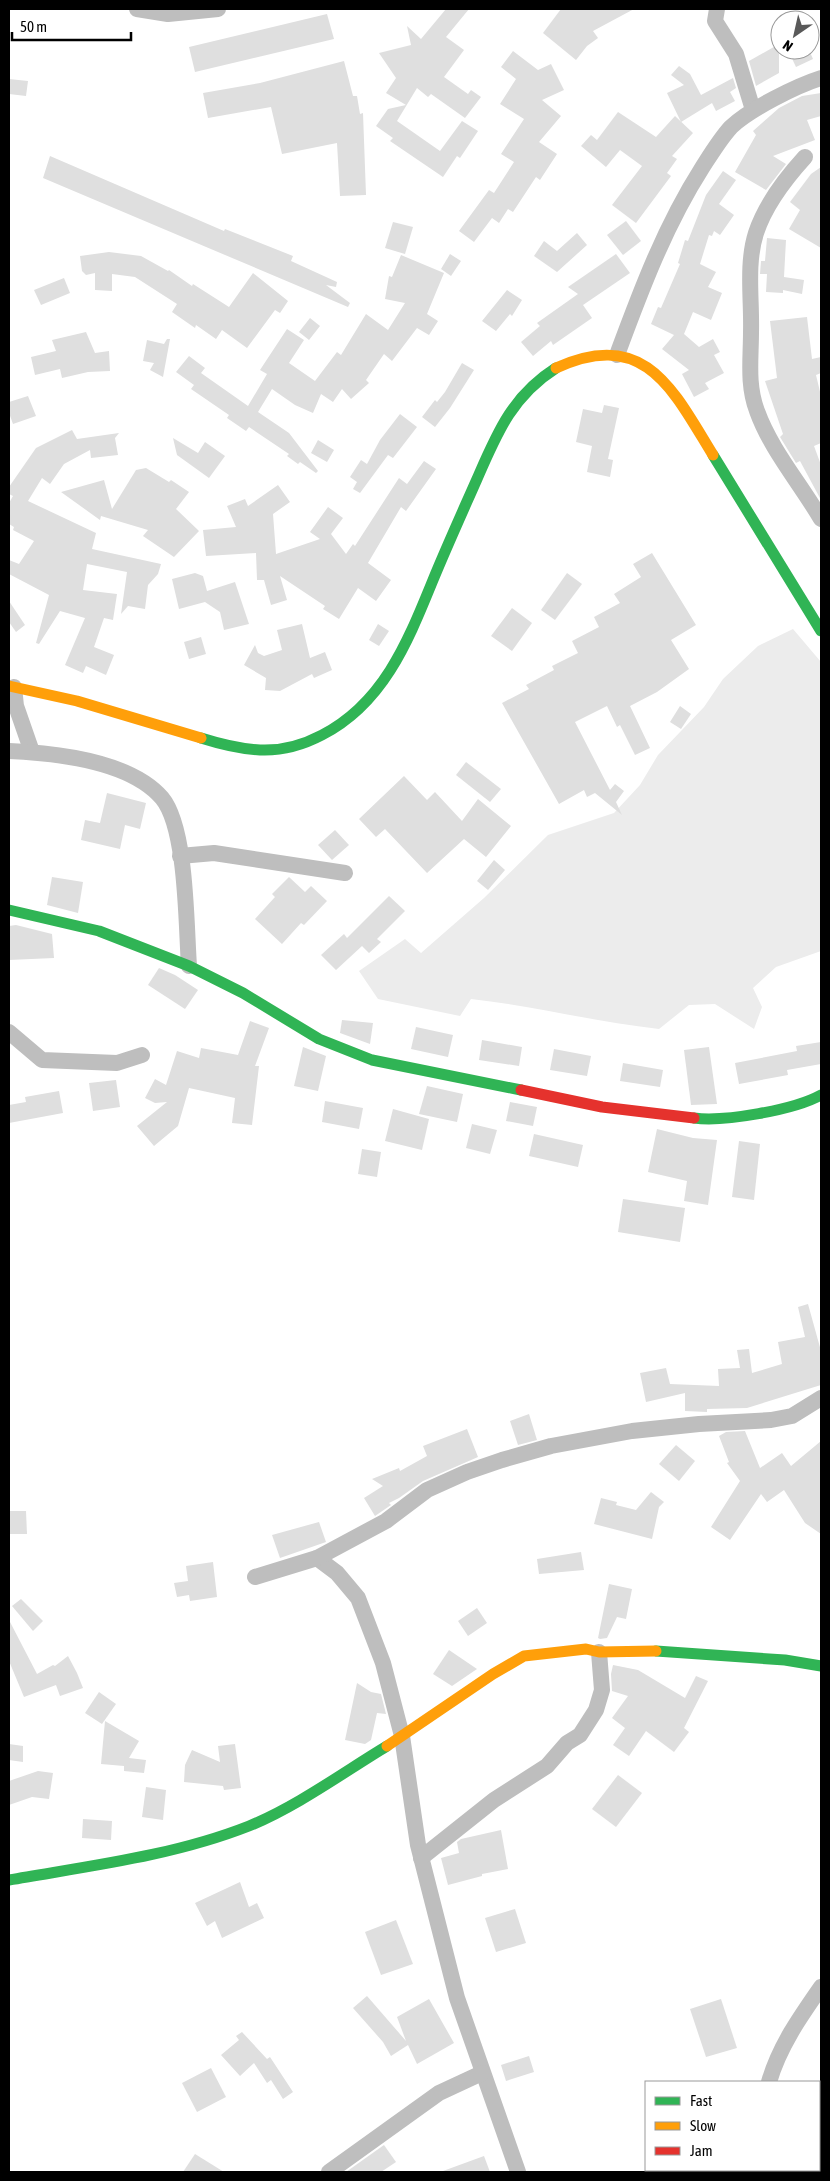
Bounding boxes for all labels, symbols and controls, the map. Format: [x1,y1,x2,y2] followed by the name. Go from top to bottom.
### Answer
[12,10,131,42] scale bar
[770,10,820,60] north arrow
[20,18,47,35] text: 50 m
[780,37,796,55] text: N
[645,2081,820,2171] legend
[690,2092,712,2109] text: Fast
[690,2117,716,2134] text: Slow
[690,2142,713,2159] text: Jam

